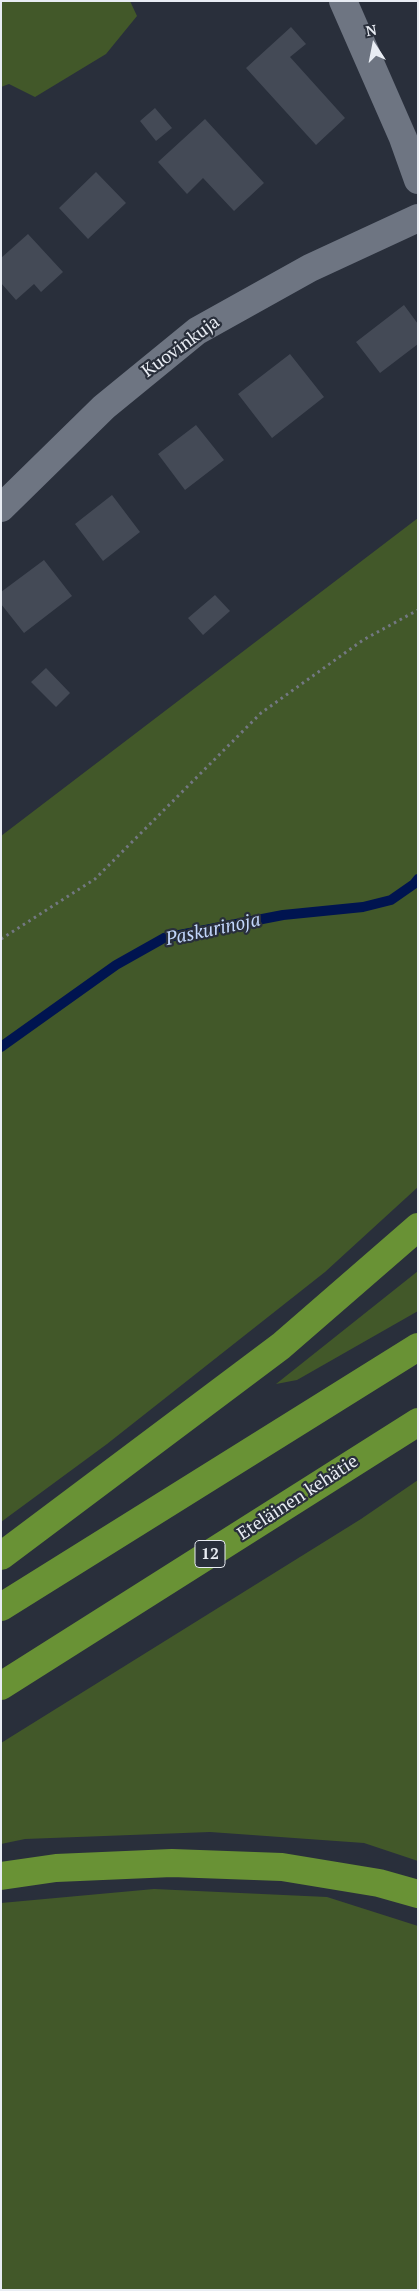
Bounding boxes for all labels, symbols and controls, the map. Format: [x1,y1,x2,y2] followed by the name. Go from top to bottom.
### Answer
[364,19,378,40] text: N
[349,20,399,70] north arrow
[138,312,224,382] street label: Kuovinkuja
[163,909,263,951] water label: Paskurinoja
[233,1451,363,1545] street label: Eteläinen kehätie
[195,1540,225,1568] road number: 12

